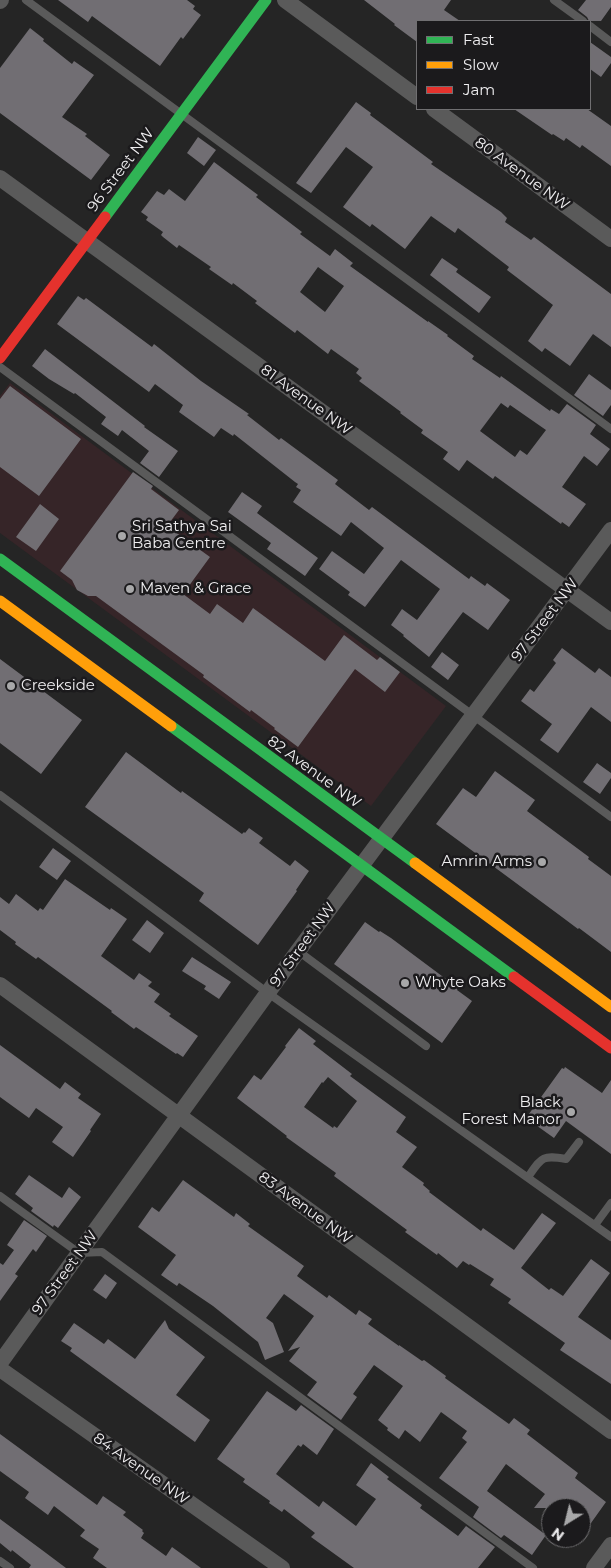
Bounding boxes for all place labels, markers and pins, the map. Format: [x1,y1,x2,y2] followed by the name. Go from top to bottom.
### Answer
[132,518,232,553] place label: Sri Sathya Sai Baba Centre
[116,530,128,542] marker: Sri Sathya Sai Baba Centre
[140,580,251,598] place label: Maven & Grace
[124,583,136,595] marker: Maven & Grace
[21,677,95,695] place label: Creekside
[5,680,17,692] marker: Creekside
[441,853,532,871] place label: Amrin Arms
[536,856,548,868] marker: Amrin Arms
[415,974,506,992] place label: Whyte Oaks
[399,977,411,989] marker: Whyte Oaks
[461,1094,561,1129] place label: Black Forest Manor
[565,1106,577,1118] marker: Black Forest Manor

